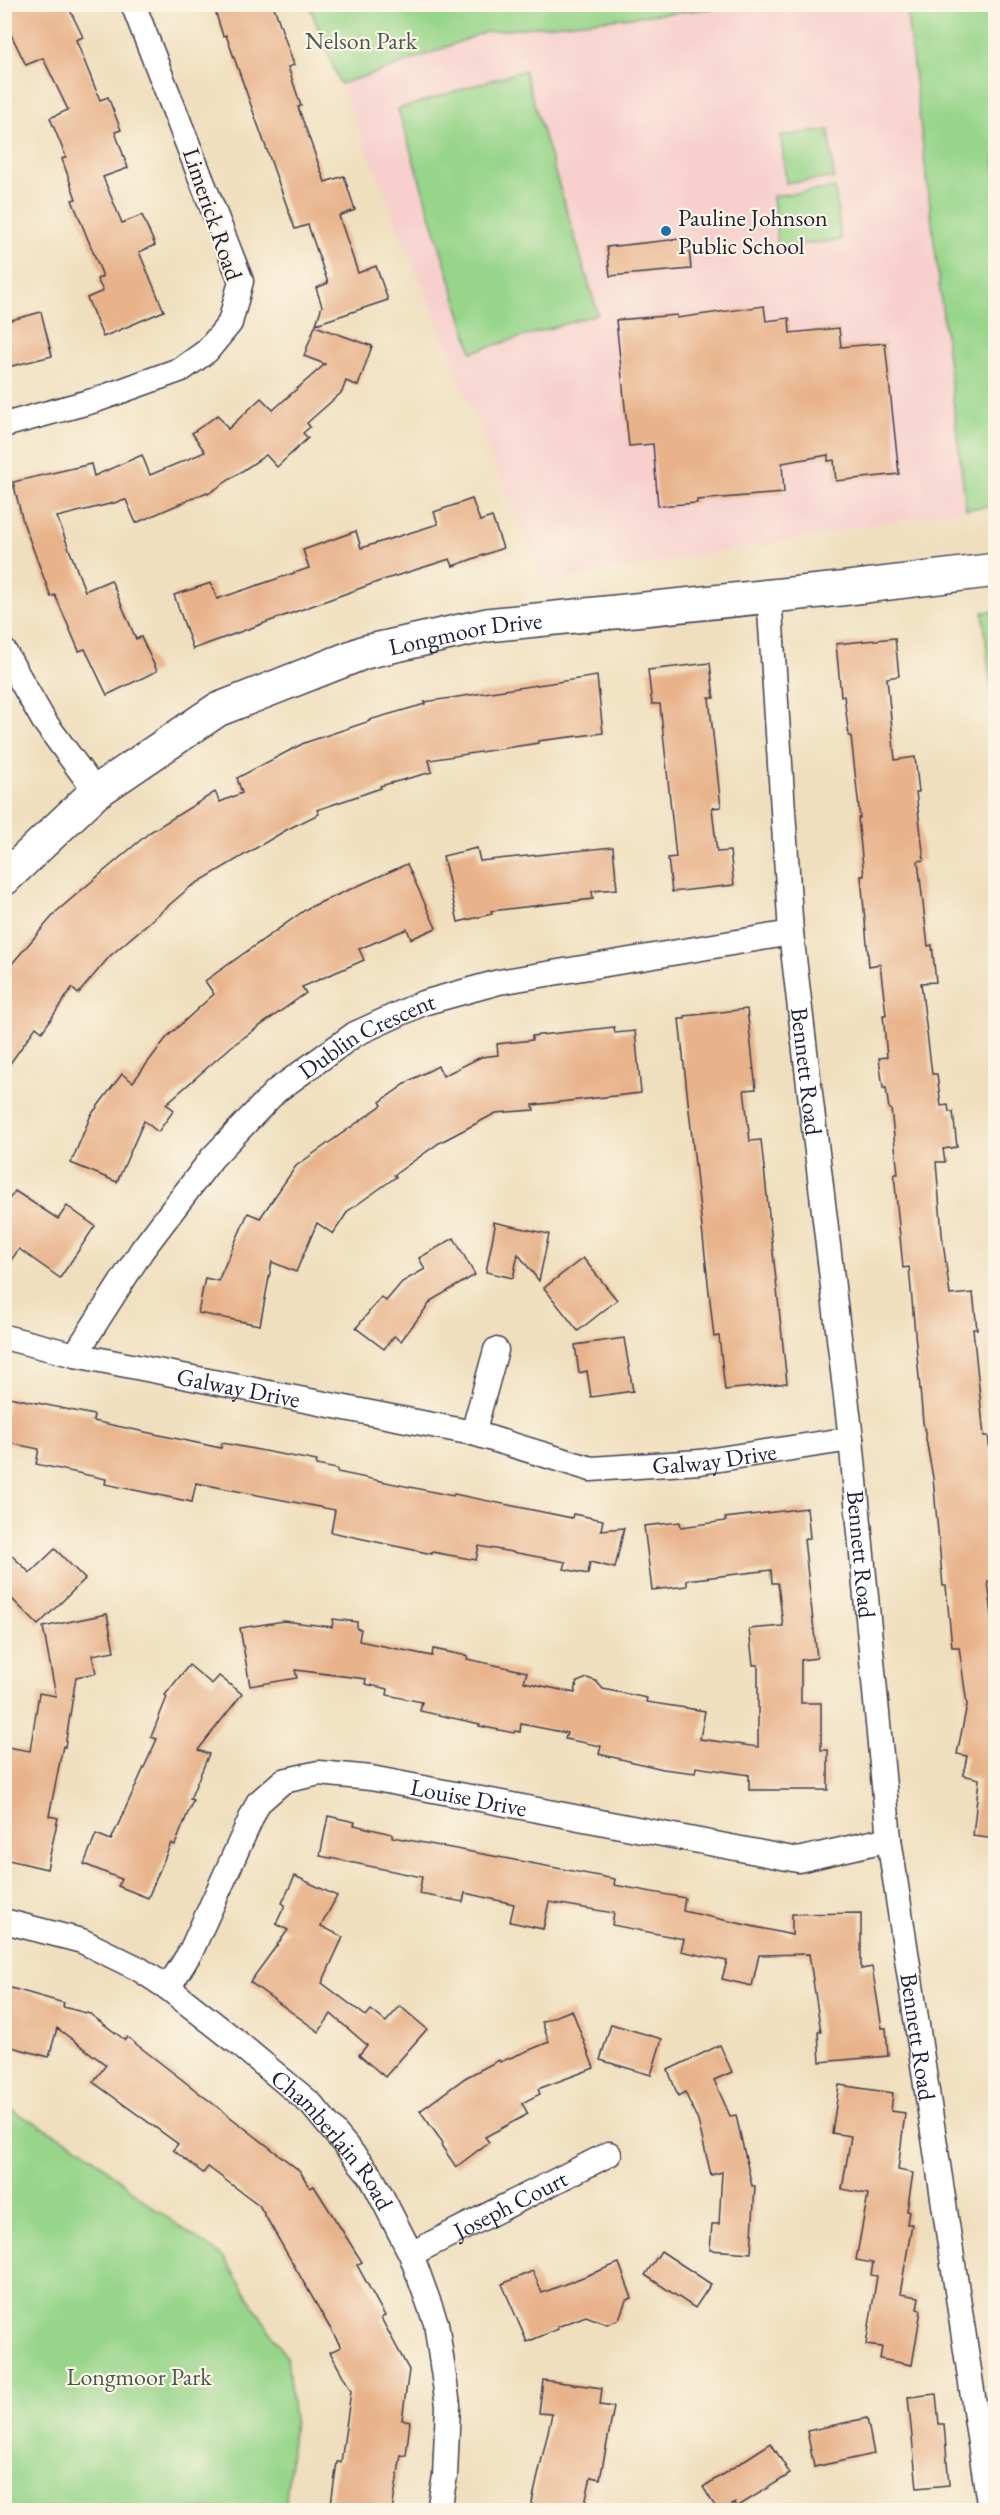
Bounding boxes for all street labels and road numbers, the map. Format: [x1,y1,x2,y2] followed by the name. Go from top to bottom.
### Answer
[176,144,250,285] street label: Limerick Road
[385,604,543,662] street label: Longmoor Drive
[292,985,439,1086] street label: Dublin Crescent
[784,1006,830,1138] street label: Bennett Road
[174,1360,303,1414] street label: Galway Drive
[651,1435,779,1481] street label: Galway Drive
[840,1489,884,1620] street label: Bennett Road
[408,1770,530,1823] street label: Louise Drive
[894,1971,944,2103] street label: Bennett Road
[265,2062,401,2216] street label: Chamberlain Road
[446,2162,573,2247] street label: Joseph Court

